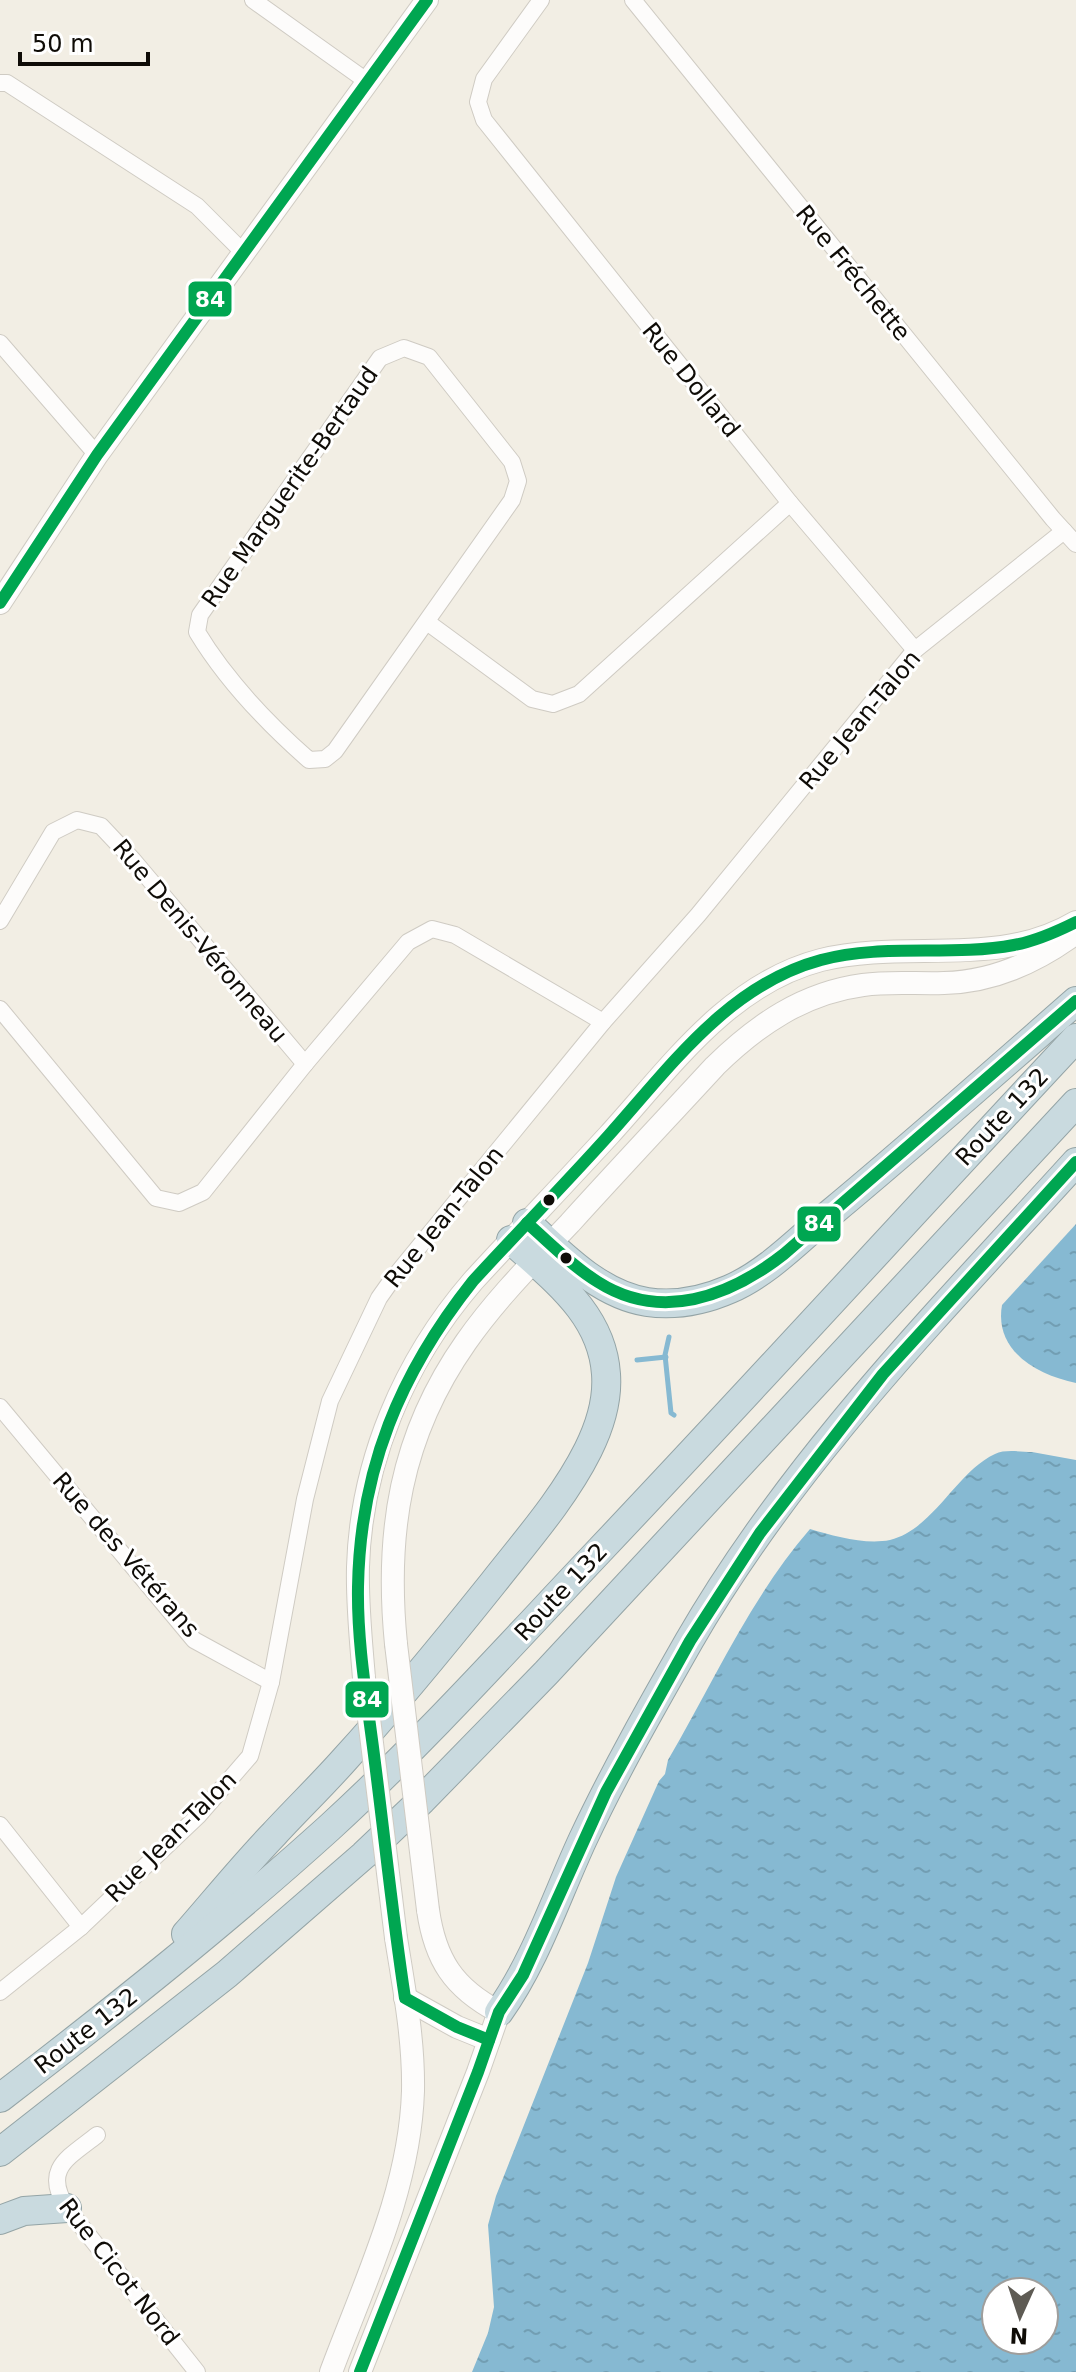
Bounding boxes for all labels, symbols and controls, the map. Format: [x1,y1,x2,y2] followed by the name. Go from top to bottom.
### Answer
[20,16,148,66] scale bar
[32,30,94,58] text: 50 m
[790,200,916,346] street label: Rue Fréchette
[187,280,233,318] line badge: 84
[195,287,225,312] text: 84
[636,317,746,443] street label: Rue Dollard
[196,361,384,613] street label: Rue Marguerite-Bertaud
[794,645,926,795] street label: Rue Jean-Talon
[107,834,293,1048] street label: Rue Denis-Véronneau
[950,1062,1054,1172] street label: Route 132
[379,1141,509,1293] street label: Rue Jean-Talon
[541,1192,557,1208] unlabelled marker
[796,1205,842,1243] line badge: 84
[804,1211,834,1236] text: 84
[558,1250,574,1266] unlabelled marker
[47,1467,205,1643] street label: Rue des Vétérans
[509,1537,613,1647] street label: Route 132
[344,1680,390,1719] line badge: 84
[352,1687,382,1712] text: 84
[100,1766,242,1908] street label: Rue Jean-Talon
[29,1982,143,2080] street label: Route 132
[53,2193,185,2351] street label: Rue Cicot Nord
[980,2276,1060,2356] north arrow
[1009,2323,1029,2348] text: N

